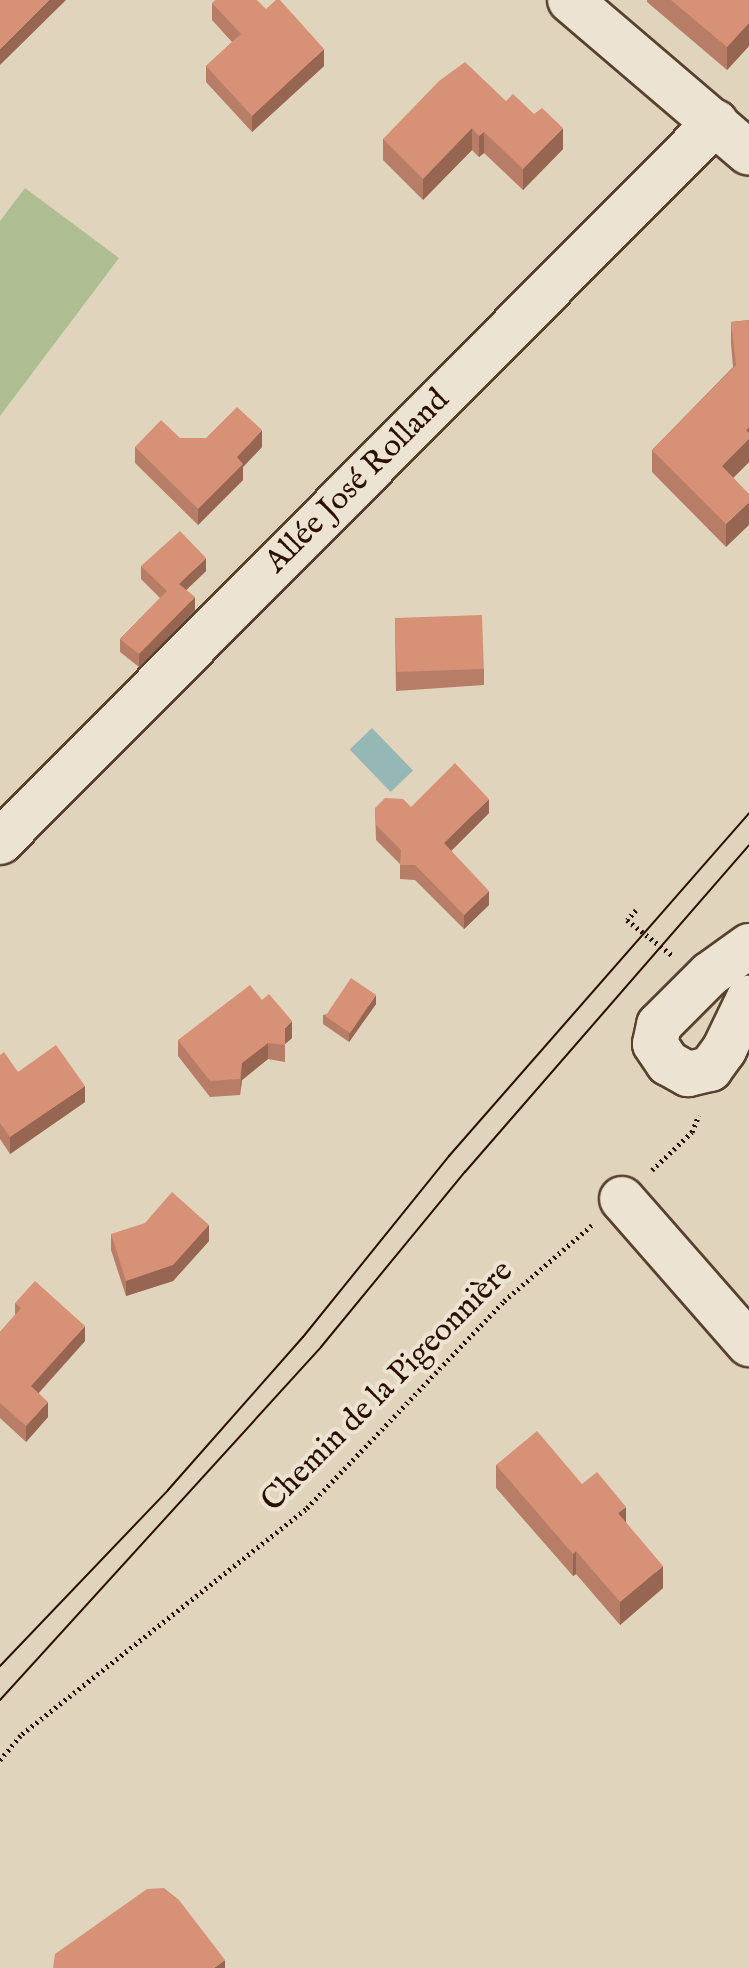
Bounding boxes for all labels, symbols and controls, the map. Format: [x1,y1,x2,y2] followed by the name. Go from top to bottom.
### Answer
[258,382,458,582] street label: Allée José Rolland
[254,1253,522,1521] street label: Chemin de la Pigeonnière

